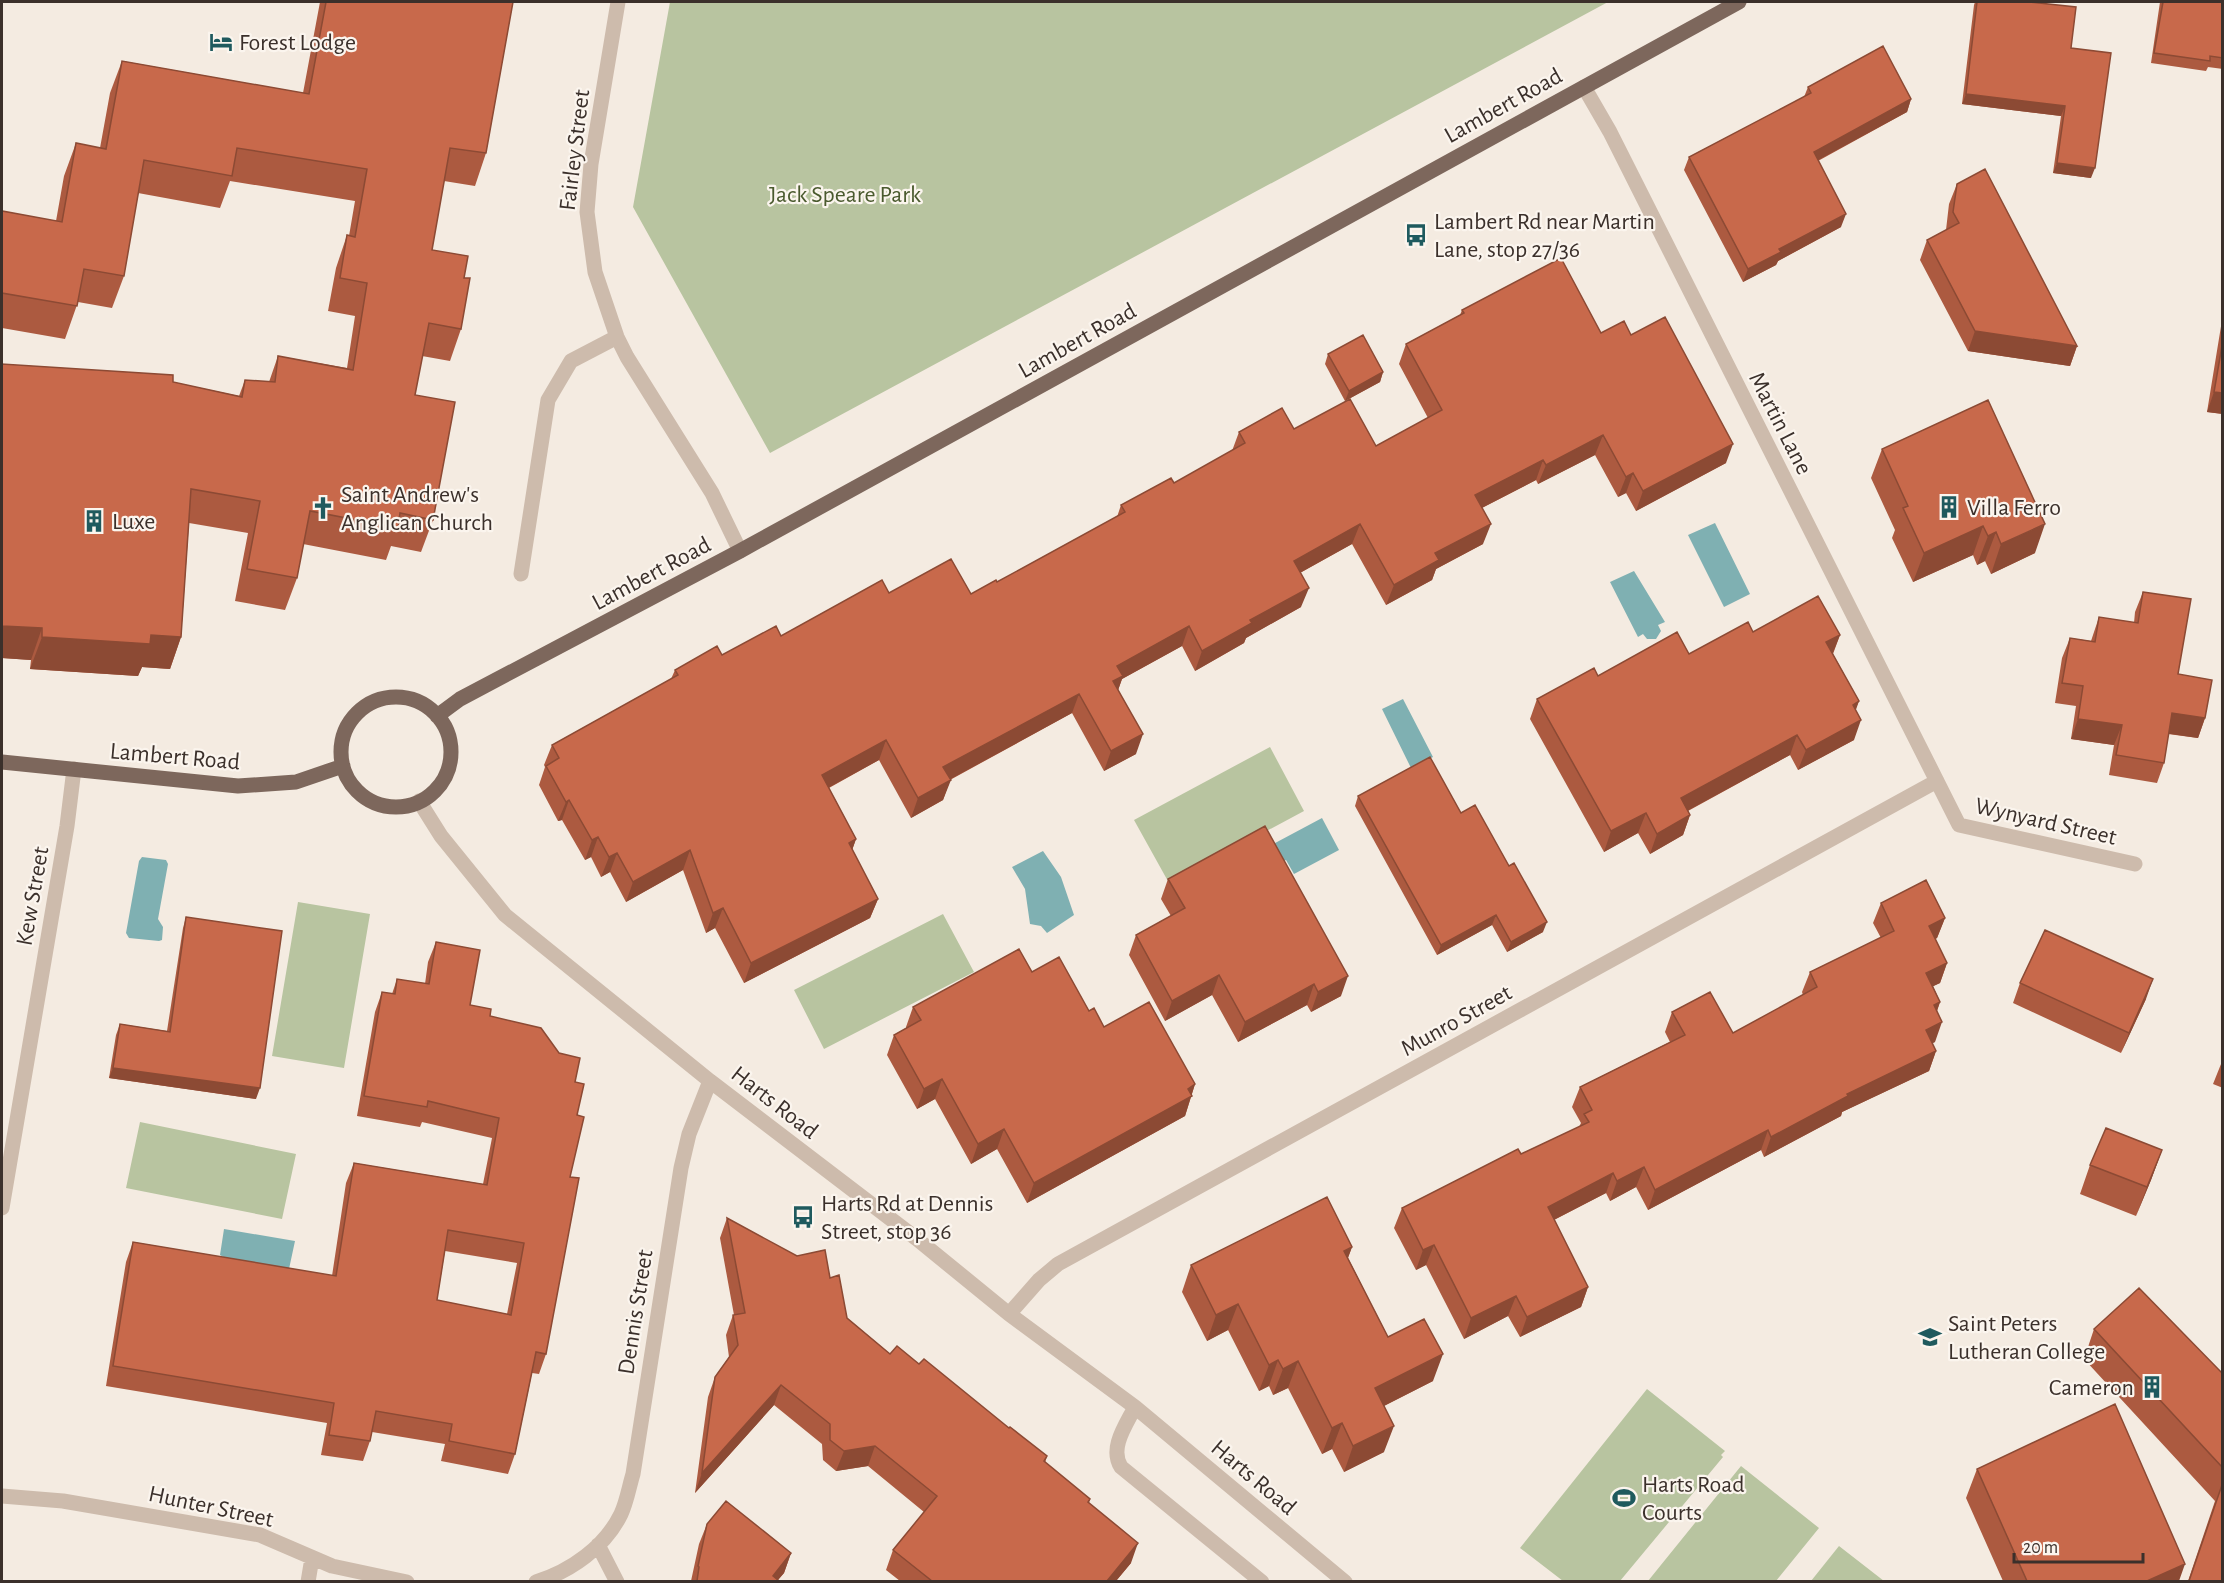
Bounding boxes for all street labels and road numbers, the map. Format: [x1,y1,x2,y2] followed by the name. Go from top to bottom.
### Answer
[1441,64,1566,148] street label: Lambert Road
[556,88,594,212] street label: Fairley Street
[1015,299,1140,383] street label: Lambert Road
[1744,368,1816,479] street label: Martin Lane
[588,533,715,615] street label: Lambert Road
[109,739,241,775] street label: Lambert Road
[1973,794,2119,850] street label: Wynyard Street
[12,844,54,948] street label: Kew Street
[1397,981,1516,1061] street label: Munro Street
[727,1062,822,1144] street label: Harts Road
[614,1248,658,1376] street label: Dennis Street
[1206,1436,1300,1520] street label: Harts Road
[146,1482,276,1532] street label: Hunter Street

